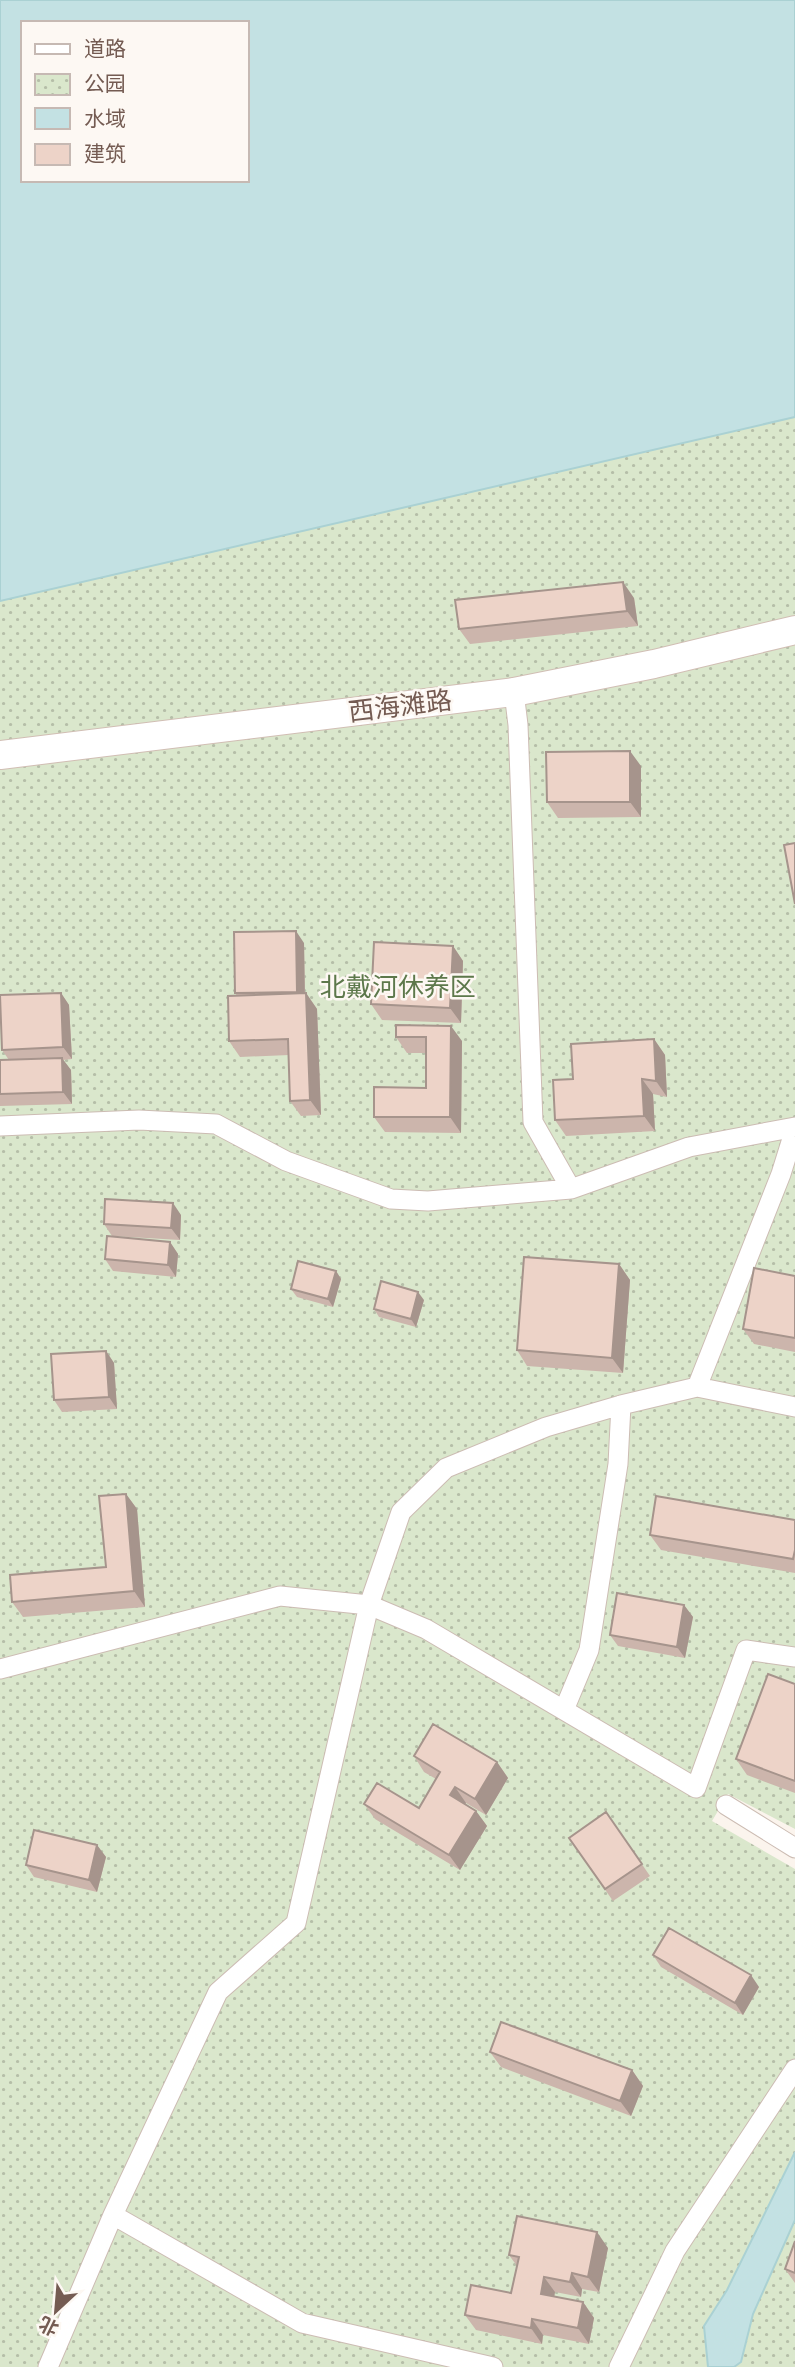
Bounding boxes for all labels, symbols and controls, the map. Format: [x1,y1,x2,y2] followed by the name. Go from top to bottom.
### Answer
[21,21,248,182] legend
[84,36,126,61] text: 道路
[84,71,126,96] text: 公园
[84,106,126,131] text: 水域
[84,141,126,166] text: 建筑
[346,684,454,728] street label: 西海滩路
[320,971,476,1003] park label: 北戴河休养区
[21,2276,91,2346] north arrow
[35,2311,62,2340] text: 北

